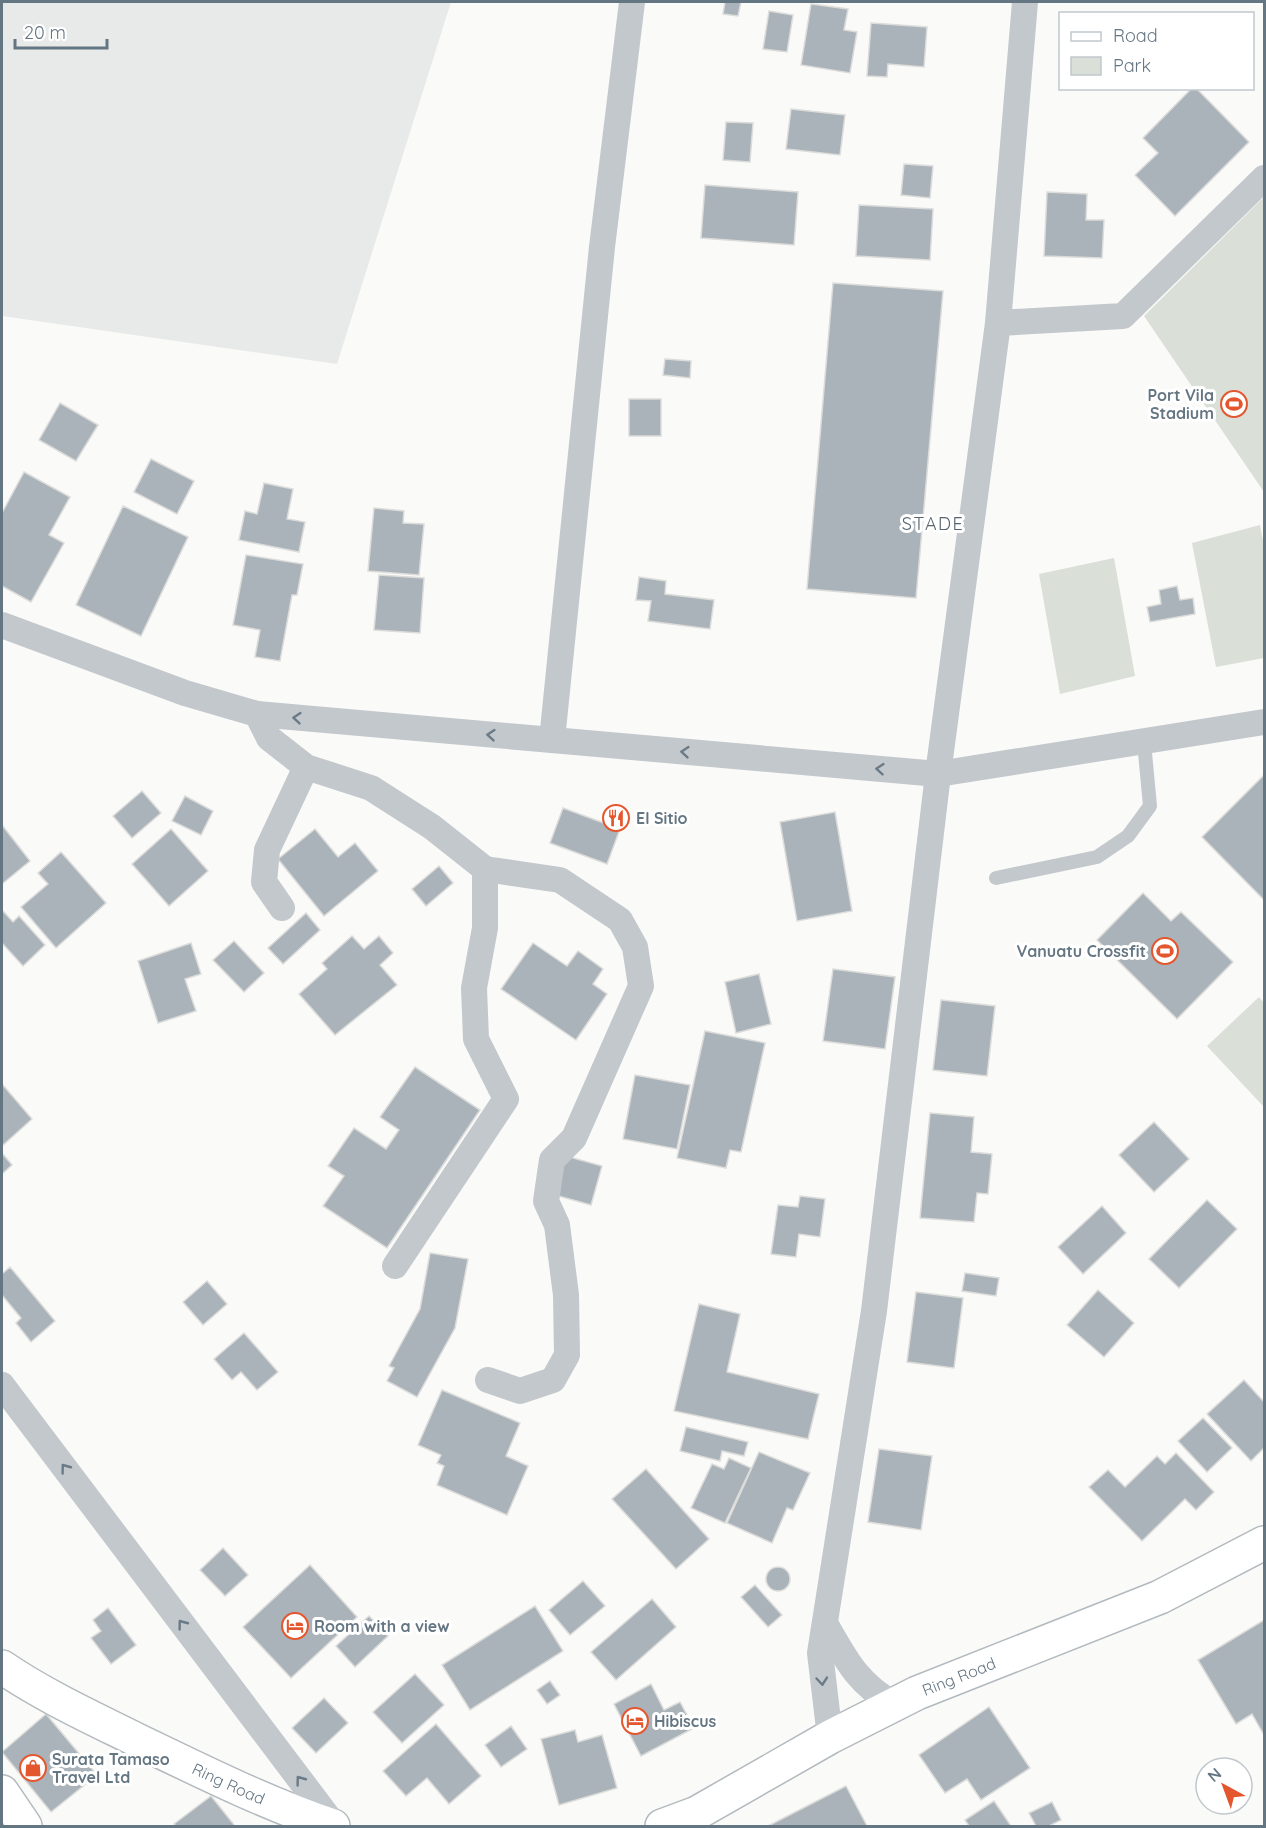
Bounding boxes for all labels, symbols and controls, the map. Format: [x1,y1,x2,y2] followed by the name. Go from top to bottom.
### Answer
[15,12,106,50] scale bar
[1059,12,1254,90] legend
[24,21,66,44] text: 20 m
[1113,24,1158,47] text: Road
[1113,54,1151,77] text: Park
[1148,385,1214,423] place label: Port Vila Stadium
[1219,389,1249,419] sports icon: Port Vila Stadium
[902,512,964,535] district label: STADE
[292,712,301,725] one-way arrow
[487,729,496,742] one-way arrow
[681,746,690,759] one-way arrow
[875,763,884,776] one-way arrow
[601,803,631,833] restaurant icon: El Sitio
[636,808,688,828] place label: El Sitio
[1150,936,1180,966] sports icon: Vanuatu Crossfit
[1017,941,1146,961] place label: Vanuatu Crossfit
[62,1464,73,1475] one-way arrow
[280,1611,310,1641] hotel icon: Room with a view
[314,1616,450,1636] place label: Room with a view
[179,1619,190,1630] one-way arrow
[919,1653,999,1700] street label: Ring Road
[815,1676,828,1686] one-way arrow
[620,1706,650,1736] hotel icon: Hibiscus
[654,1711,717,1731] place label: Hibiscus
[52,1749,170,1787] place label: Surata Tamaso Travel Ltd
[18,1753,48,1783] shop icon: Surata Tamaso Travel Ltd
[1194,1756,1254,1816] north arrow
[189,1758,268,1809] street label: Ring Road
[1203,1763,1225,1786] text: N
[296,1775,307,1786] one-way arrow

